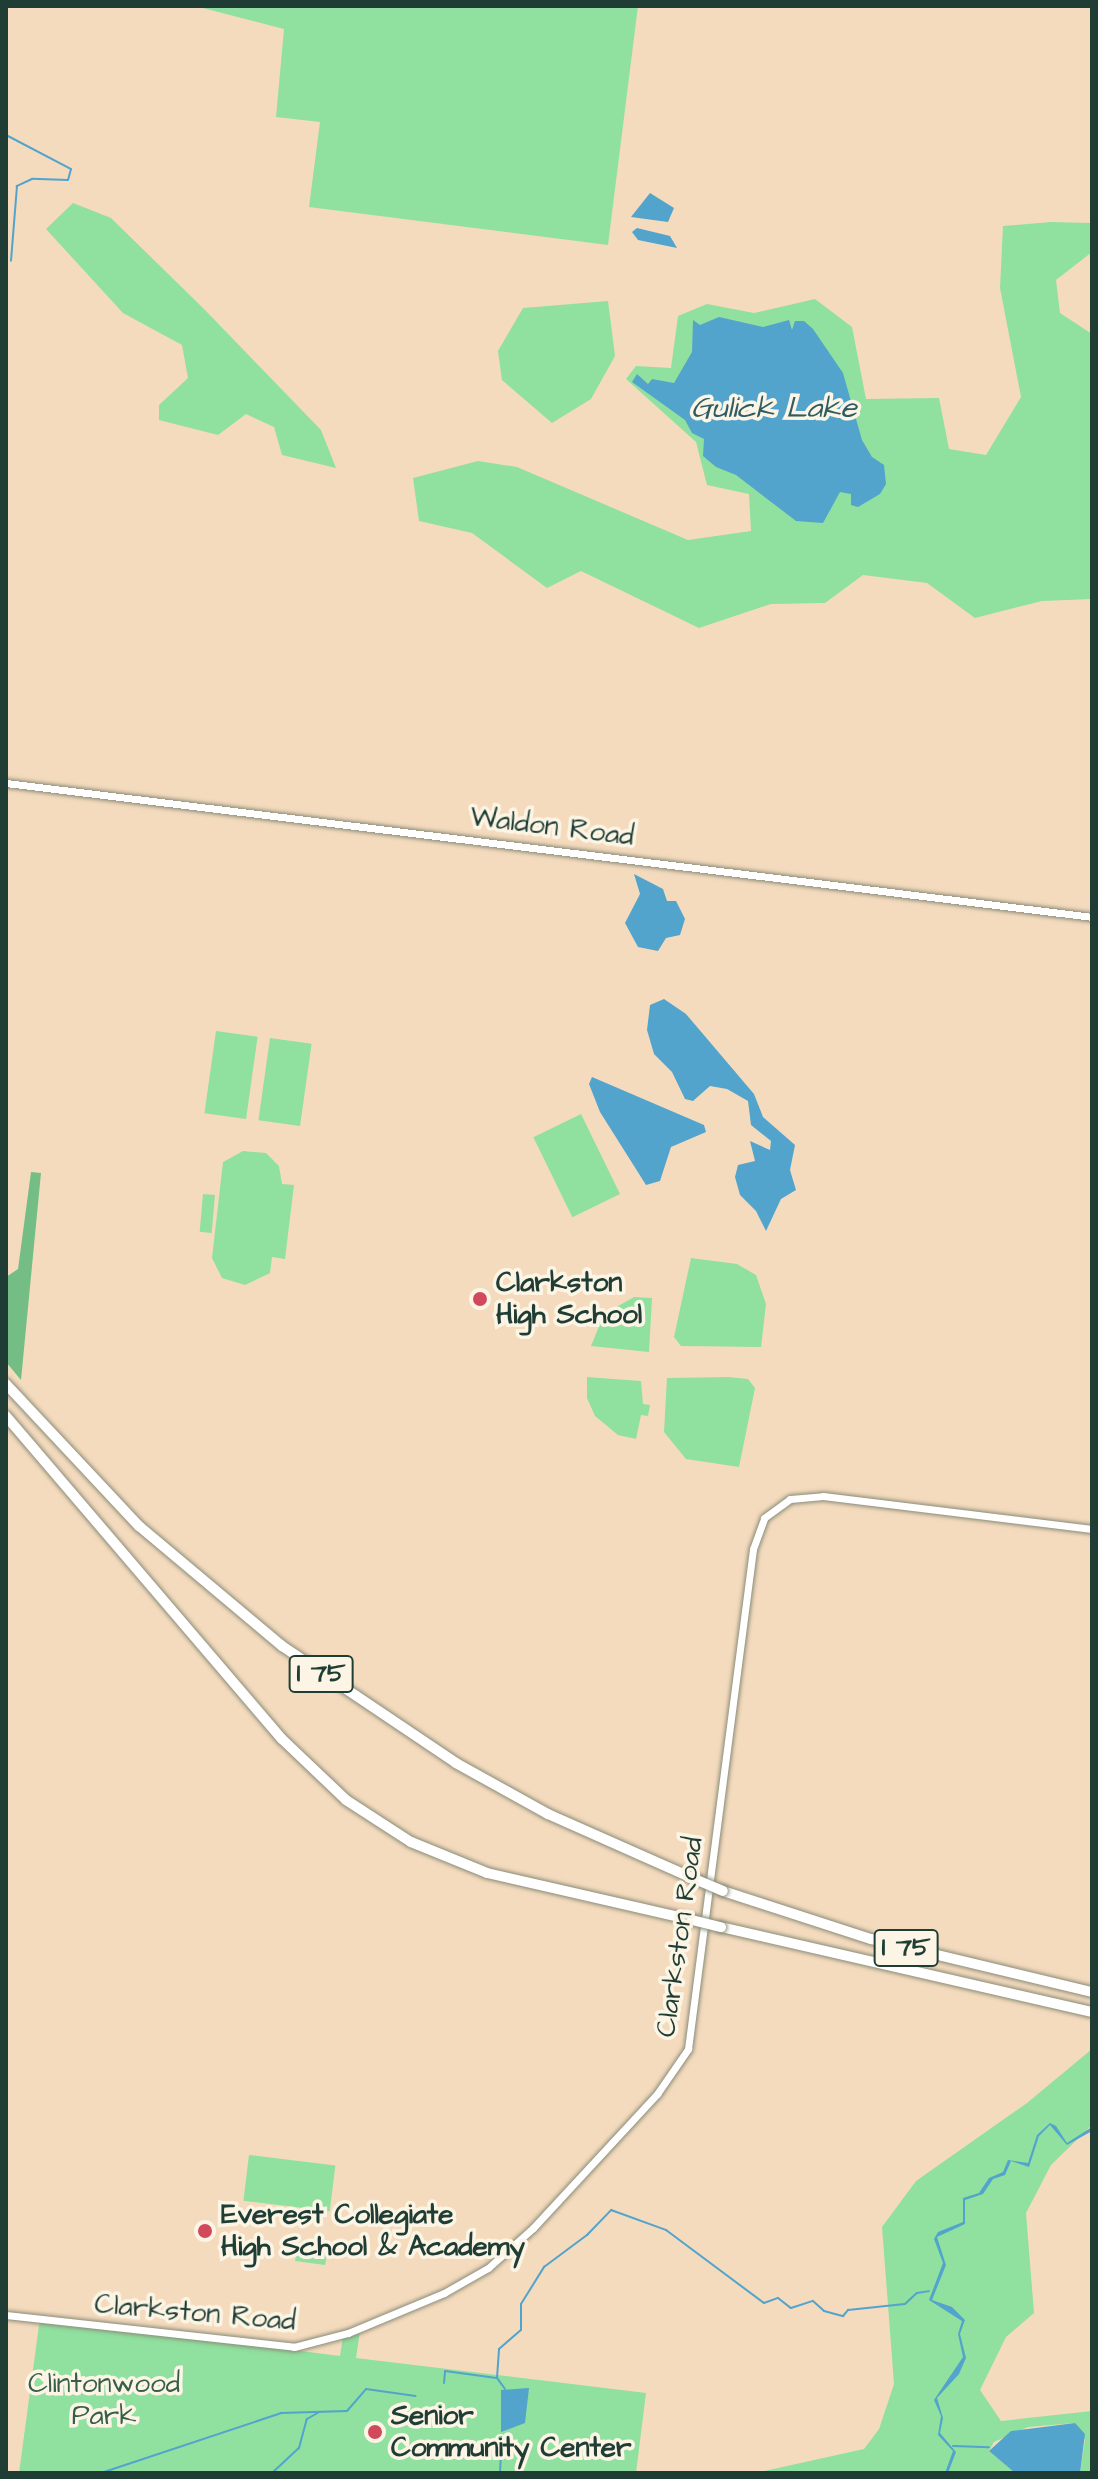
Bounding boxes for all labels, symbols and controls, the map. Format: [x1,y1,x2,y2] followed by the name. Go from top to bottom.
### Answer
[691,390,857,426] water label: Gulick Lake
[468,800,636,854] street label: Waldon Road
[496,1266,642,1332] place label: Clarkston High School
[471,1290,489,1308] marker: Clarkston High School
[287,1652,355,1696] road number: I 75
[649,1835,711,2039] street label: Clarkston Road
[872,1926,940,1970] road number: I 75
[221,2198,525,2264] place label: Everest Collegiate High School & Academy
[196,2222,214,2240] marker: Everest Collegiate High School & Academy
[93,2287,297,2339] street label: Clarkston Road
[28,2367,180,2433] park label: Clintonwood Park
[391,2399,631,2465] place label: Senior Community Center
[366,2423,384,2441] marker: Senior Community Center

